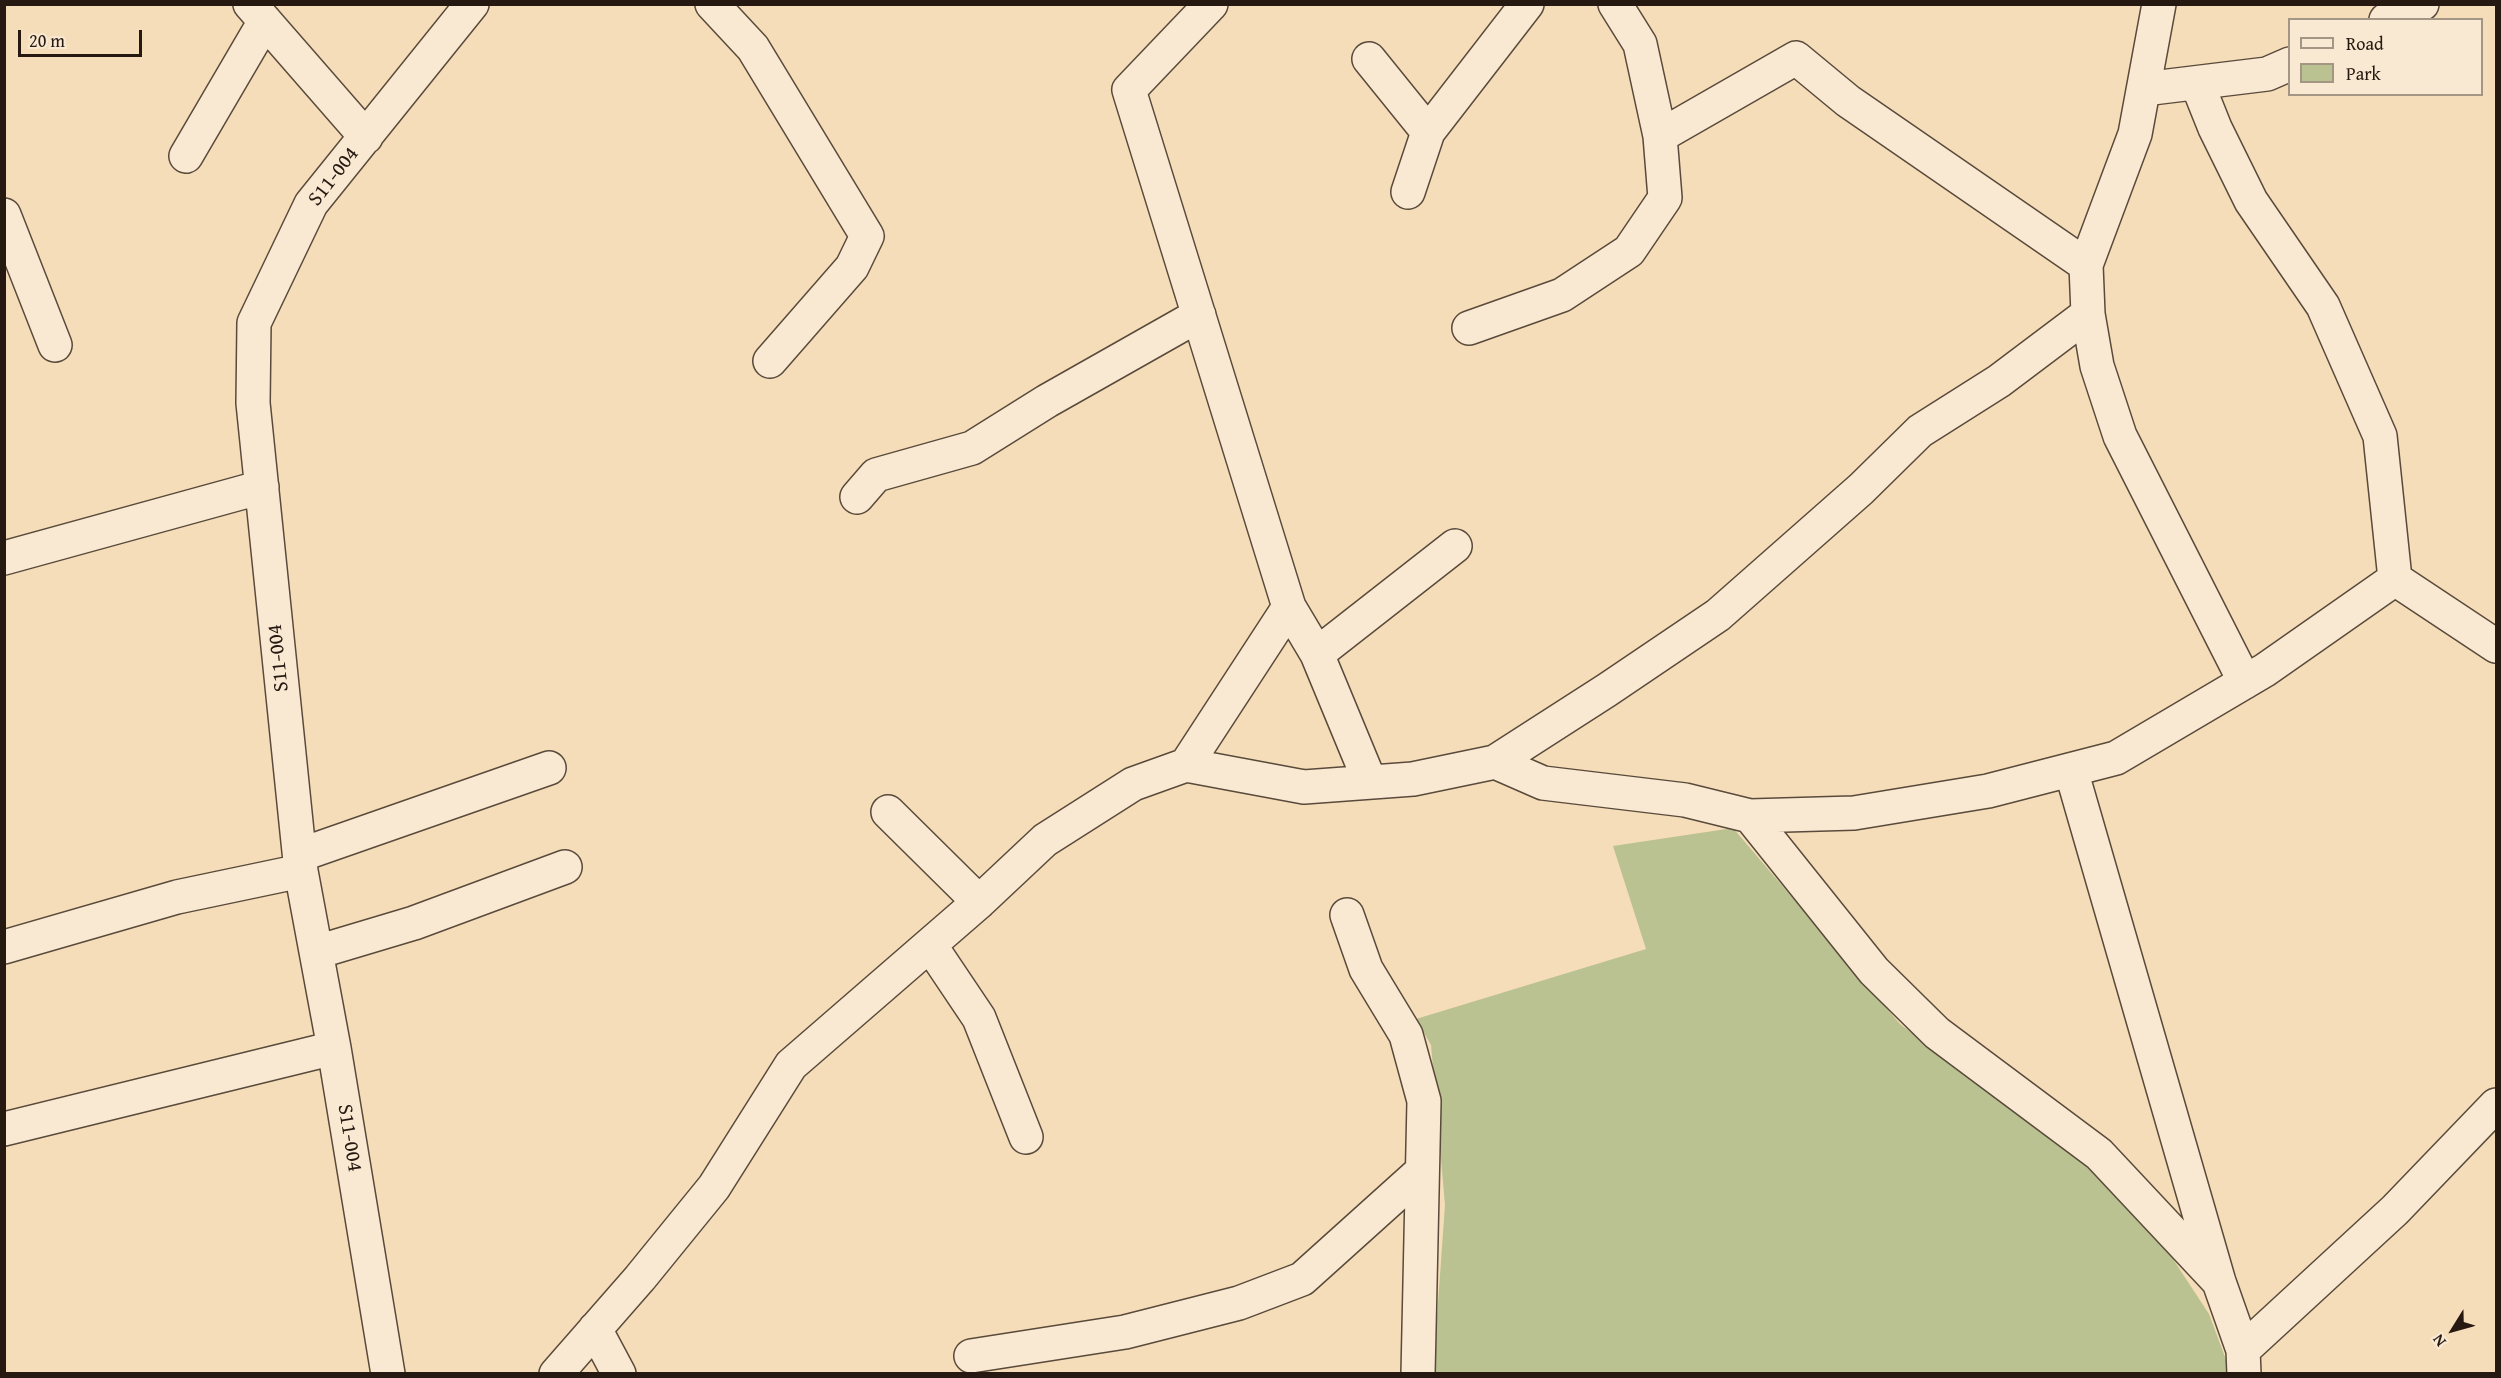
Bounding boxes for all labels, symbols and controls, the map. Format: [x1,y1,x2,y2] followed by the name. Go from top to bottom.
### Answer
[21,18,146,56] scale bar
[2288,18,2483,96] legend
[29,27,65,54] text: 20 m
[2346,30,2384,57] text: Road
[2346,60,2381,87] text: Park
[303,142,365,212] street label: S11-004
[263,623,295,693] street label: S11-004
[331,1102,367,1174] street label: S11-004
[2423,1300,2483,1360] north arrow
[2426,1329,2451,1352] text: N

